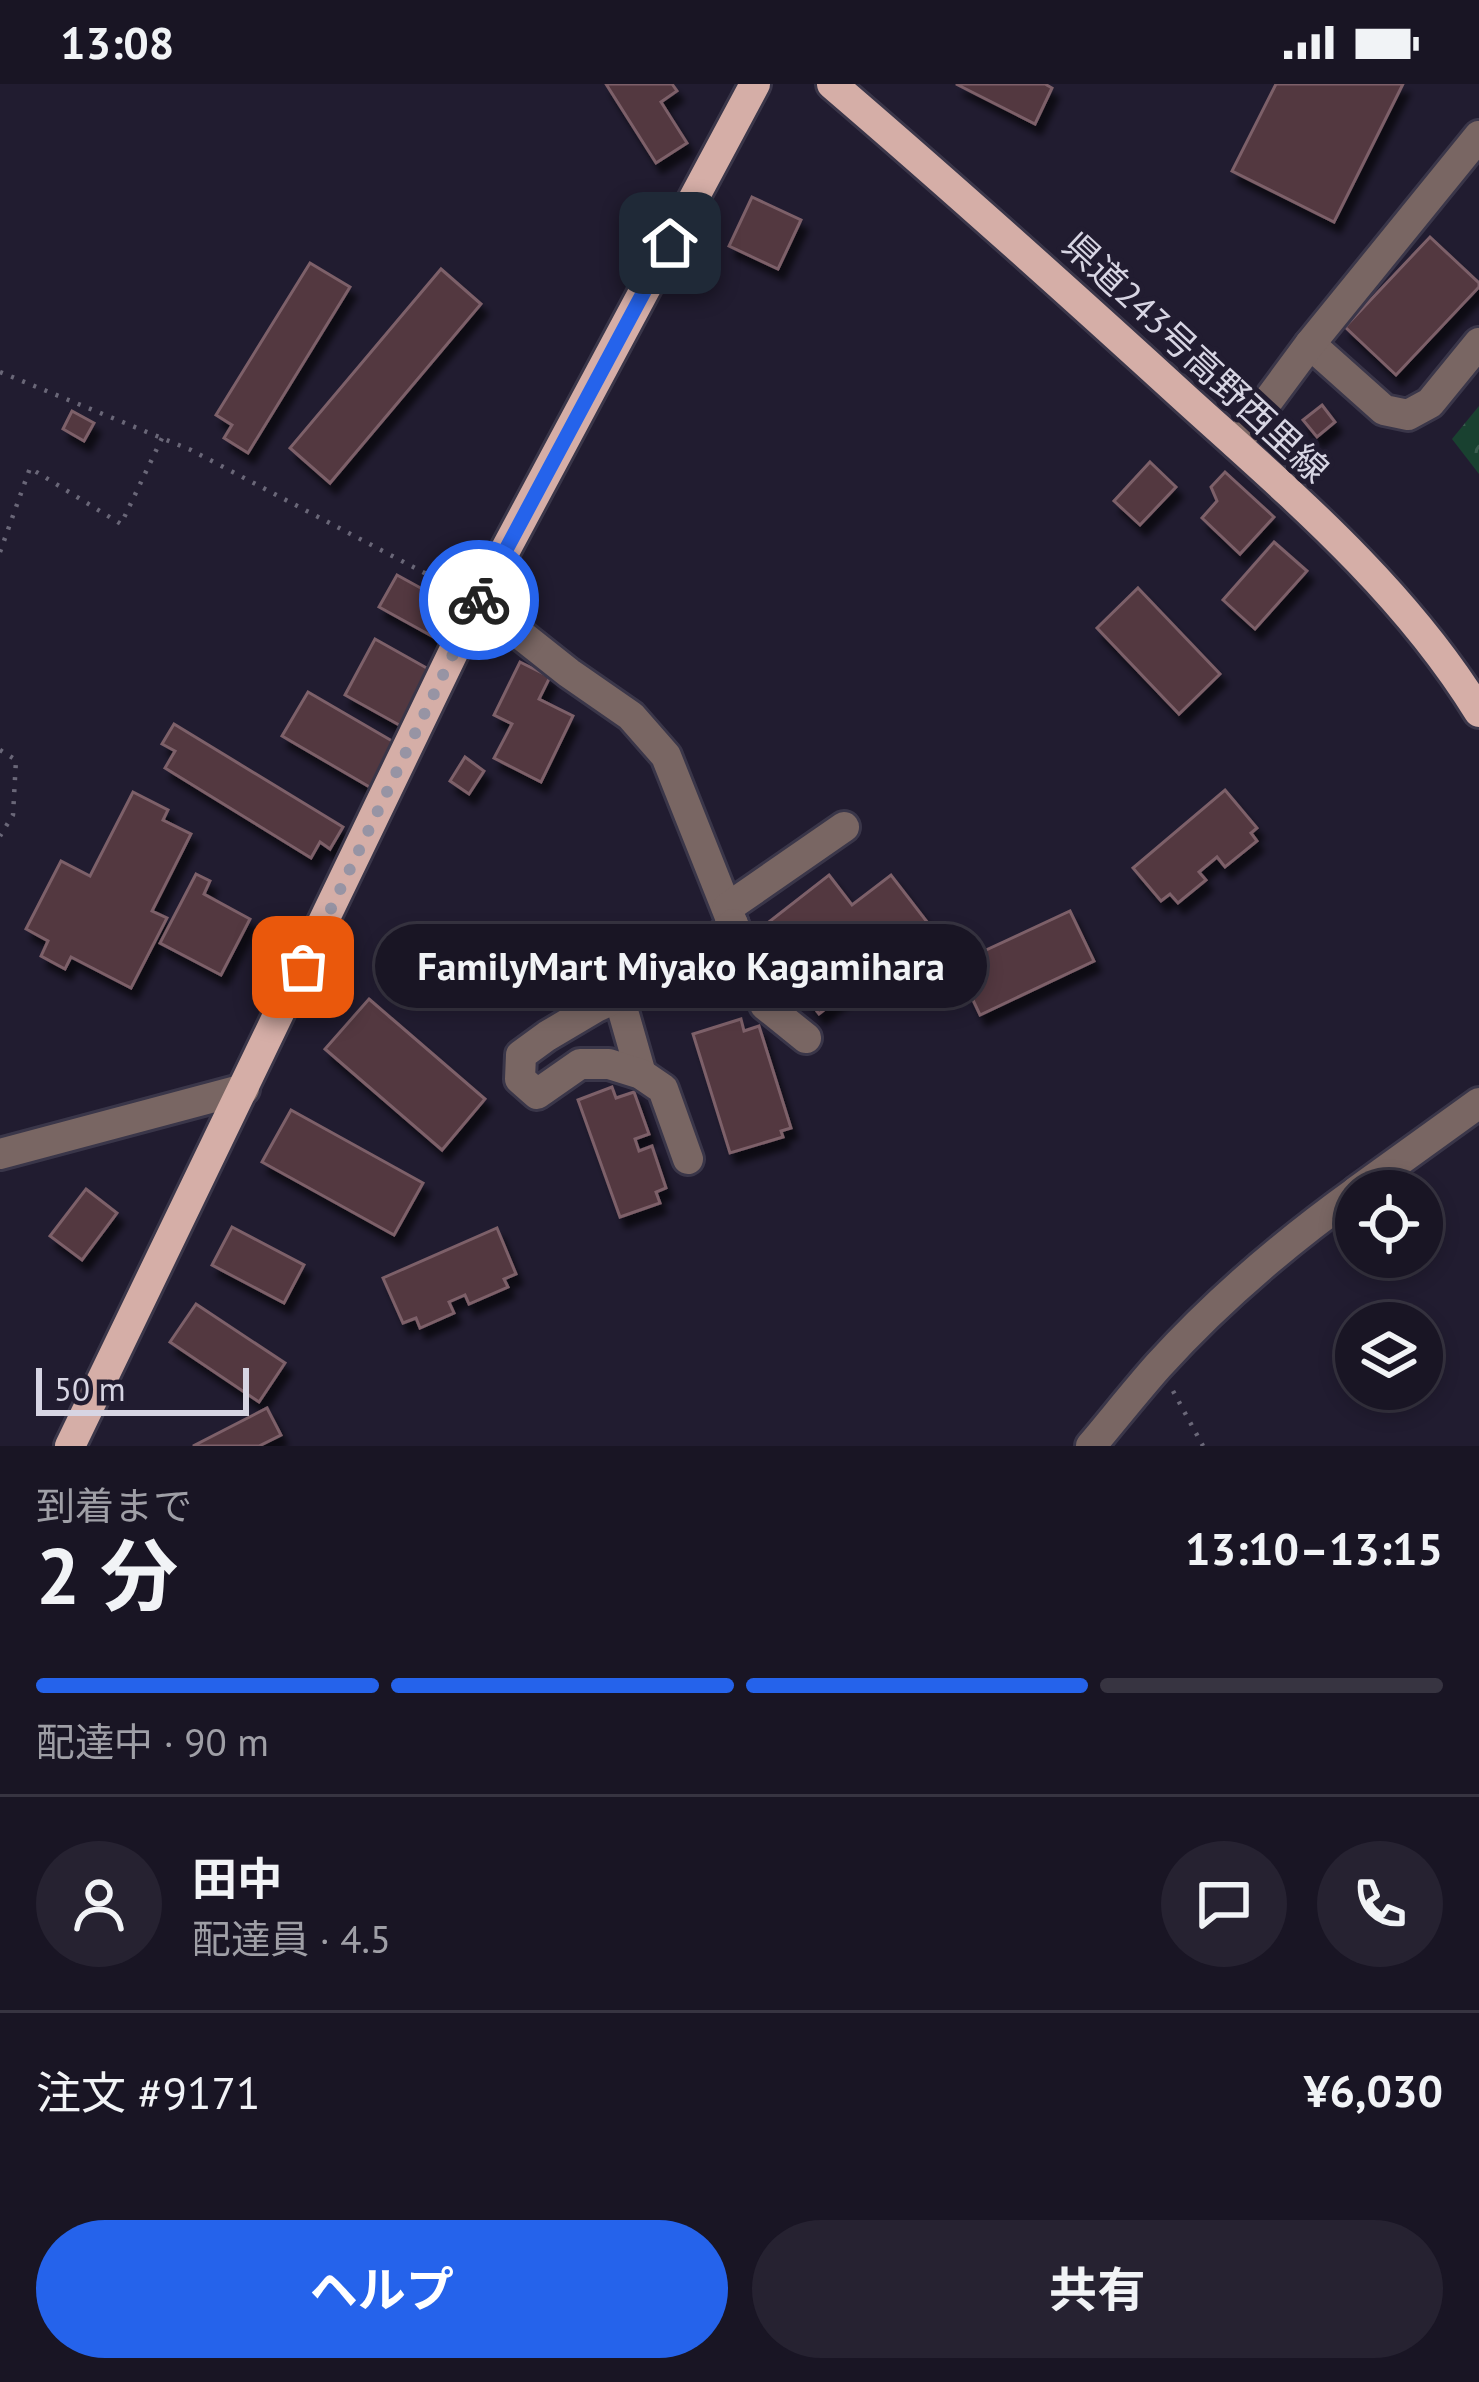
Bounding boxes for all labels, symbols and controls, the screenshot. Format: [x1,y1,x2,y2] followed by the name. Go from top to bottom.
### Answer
[60,13,174,71] text: 13:08
[619,192,721,294] pin
[637,210,703,276] icon: home
[1053,221,1339,492] street label: 県道243号高野西里線
[419,540,539,660] courier
[446,567,512,633] icon: bike
[252,916,354,1018] pin
[375,925,987,1009] callout: FamilyMart Miyako Kagamihara
[270,934,336,1000] icon: bag
[417,940,945,991] text: FamilyMart Miyako Kagamihara
[1335,1170,1443,1410] map controls
[1335,1170,1443,1278] button: locate
[1335,1302,1443,1410] button: layers
[36,1362,249,1415] scale bar
[54,1367,126,1410] text: 50 m
[36,1480,192,1531] text: 到着まで
[1185,1519,1443,1577] text: 13:10–13:15
[36,1525,178,1626] text: 2 分
[36,1716,269,1767] text: 配達中 · 90 m
[36,1841,162,1967] button: person
[1161,1841,1287,1967] button: chat
[1317,1841,1443,1967] button: phone
[192,1849,282,1907] text: 田中
[192,1913,391,1964] text: 配達員 · 4.5
[1304,2061,1443,2119] text: ¥6,030
[36,2063,261,2121] text: 注文 #9171
[36,2220,728,2358] button: ヘルプ
[752,2220,1443,2358] button: 共有

